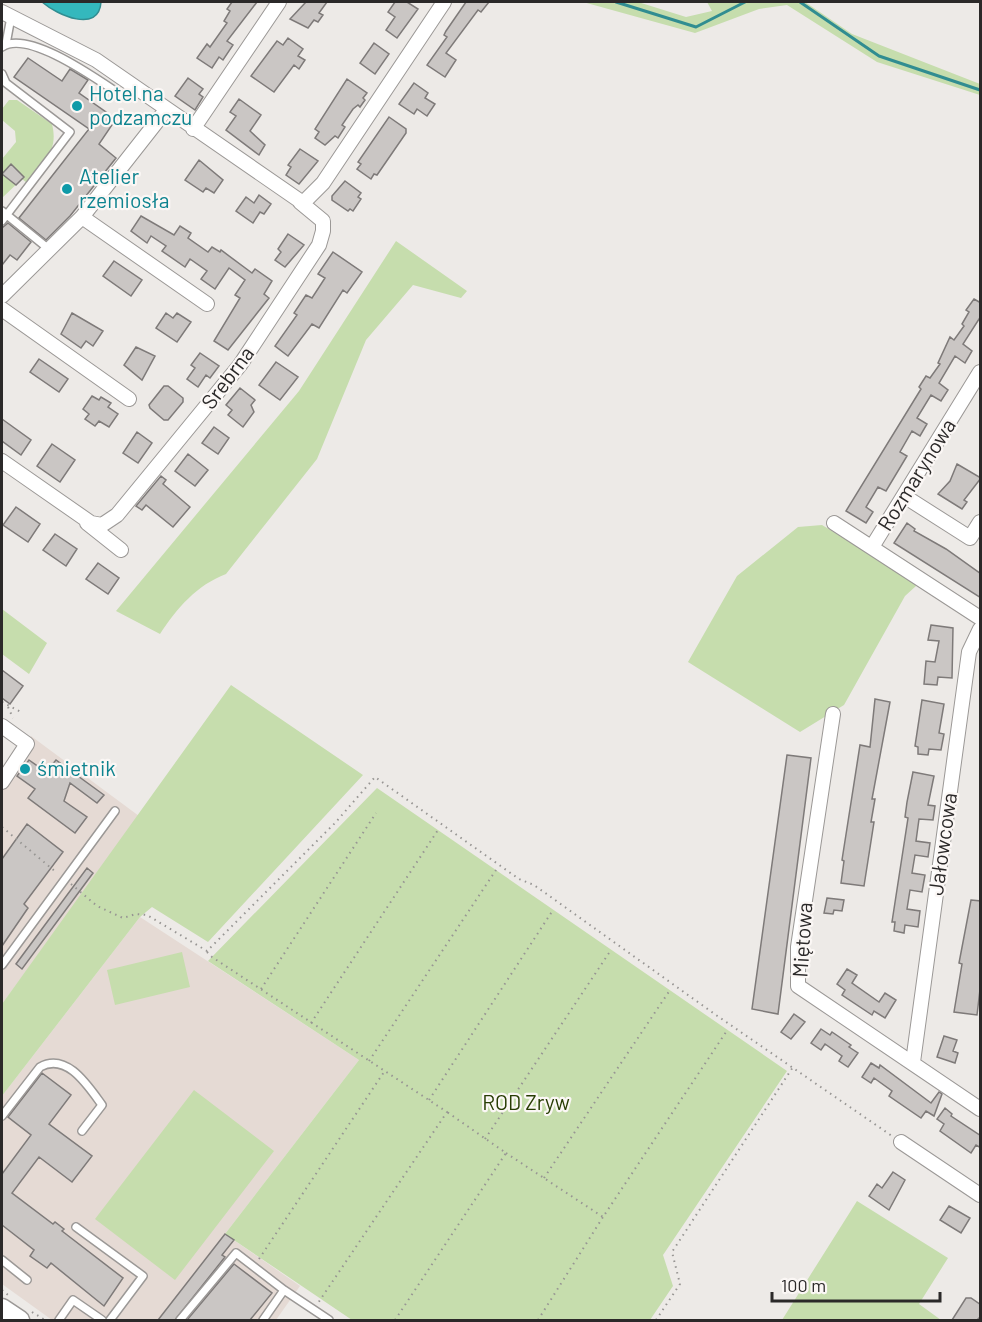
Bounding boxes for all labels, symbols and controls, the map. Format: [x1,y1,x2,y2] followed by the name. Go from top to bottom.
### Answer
[89,80,192,129] place label: Hotel na podzamczu
[70,99,84,113] marker: Hotel na podzamczu
[79,163,169,212] place label: Atelier rzemiosła
[60,182,74,196] marker: Atelier rzemiosła
[195,341,258,413] street label: Srebrna
[871,414,960,535] street label: Rozmarynowa
[37,755,116,780] place label: śmietnik
[18,762,32,776] marker: śmietnik
[922,791,961,897] street label: Jałowcowa
[786,901,817,978] street label: Miętowa
[482,1089,570,1114] park label: ROD Zryw
[772,1265,940,1303] scale bar
[781,1274,826,1296] text: 100 m

